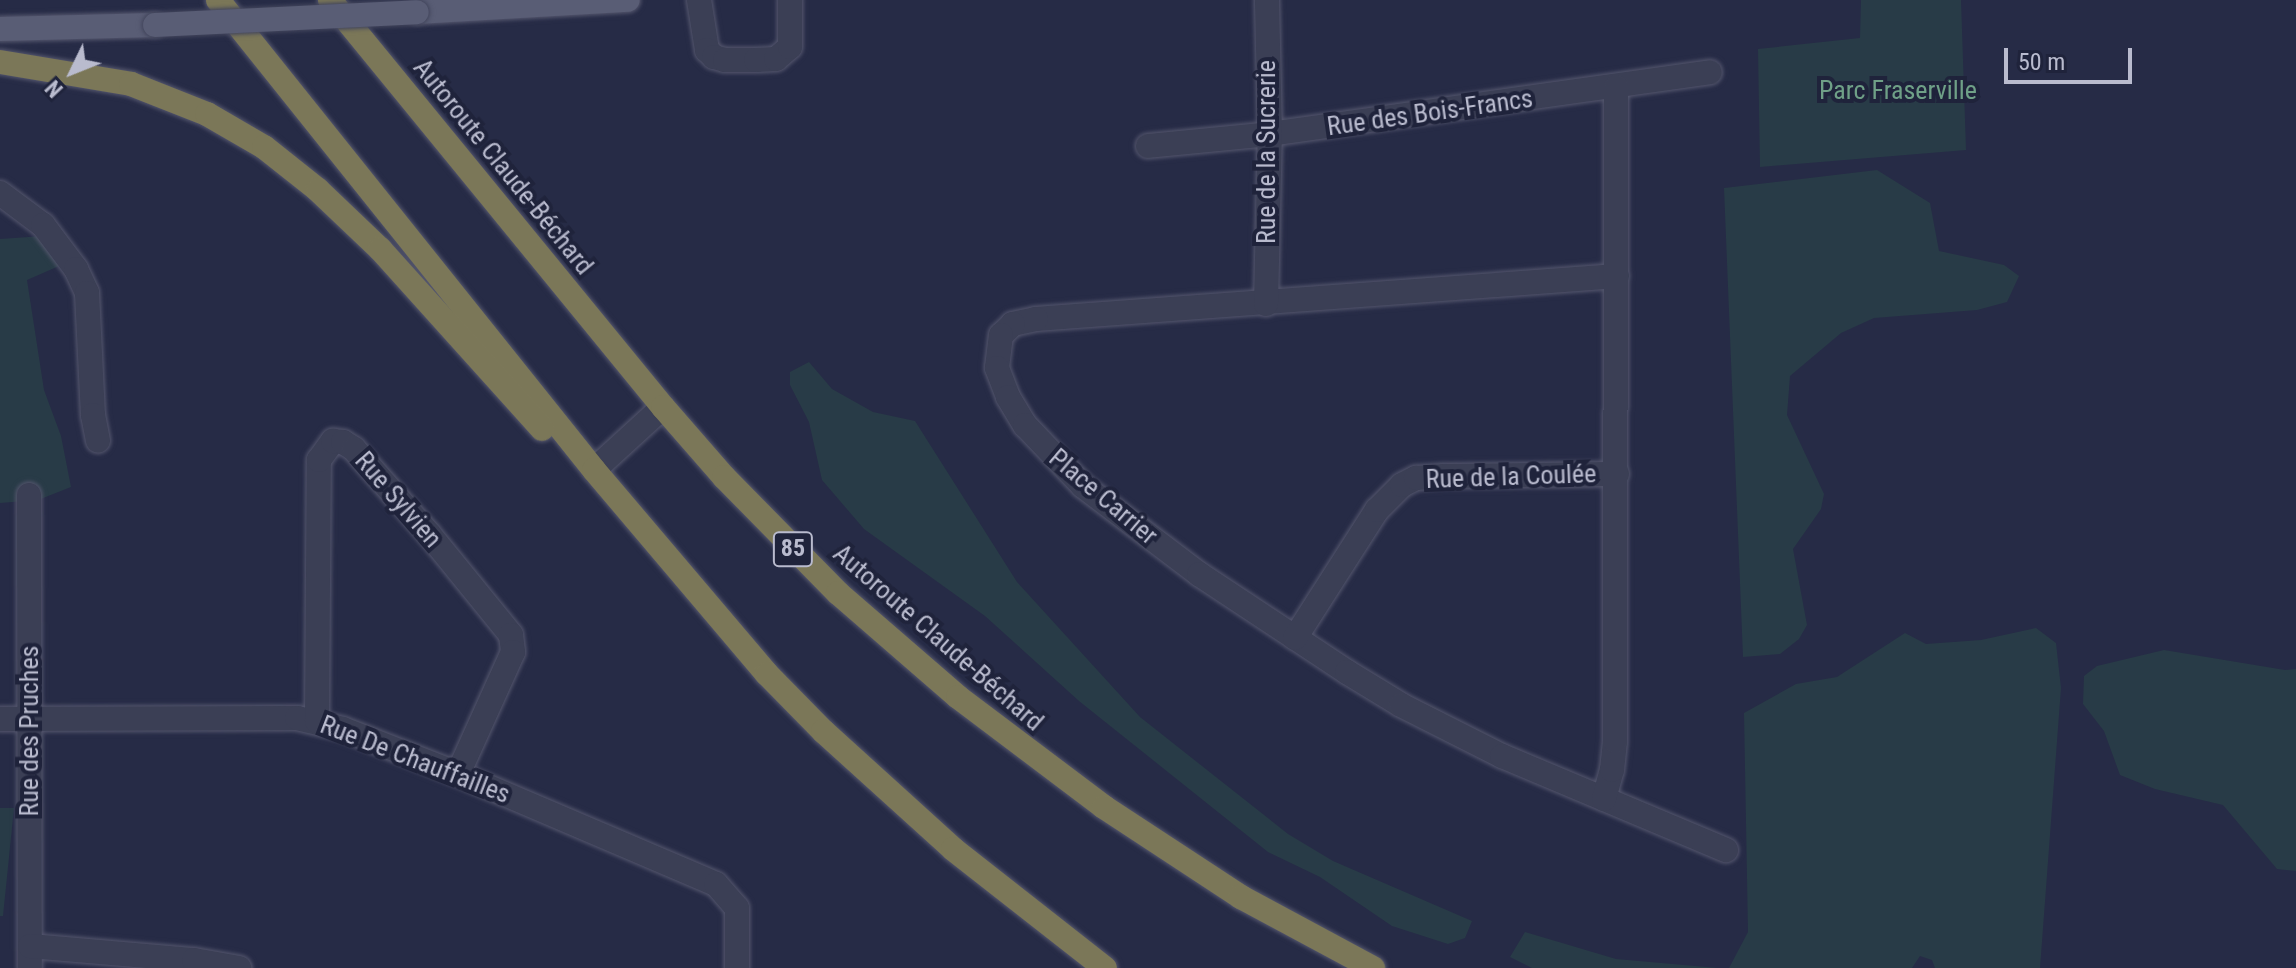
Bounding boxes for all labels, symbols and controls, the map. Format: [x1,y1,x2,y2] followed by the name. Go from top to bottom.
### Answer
[32,32,112,112] north arrow
[2008,32,2136,82] scale bar
[2018,48,2065,76] text: 50 m
[406,53,600,281] street label: Autoroute Claude-Béchard
[1251,60,1283,244] street label: Rue de la Sucrerie
[40,75,68,102] text: N
[1819,75,1977,107] park label: Parc Fraserville
[1325,83,1535,143] street label: Rue des Bois-Francs
[1042,443,1164,551] street label: Place Carrier
[348,446,448,554] street label: Rue Sylvien
[1425,458,1597,496] street label: Rue de la Coulée
[771,529,815,569] road number: 85
[827,538,1049,738] street label: Autoroute Claude-Béchard
[14,646,46,816] street label: Rue des Pruches
[316,709,514,811] street label: Rue De Chauffailles

